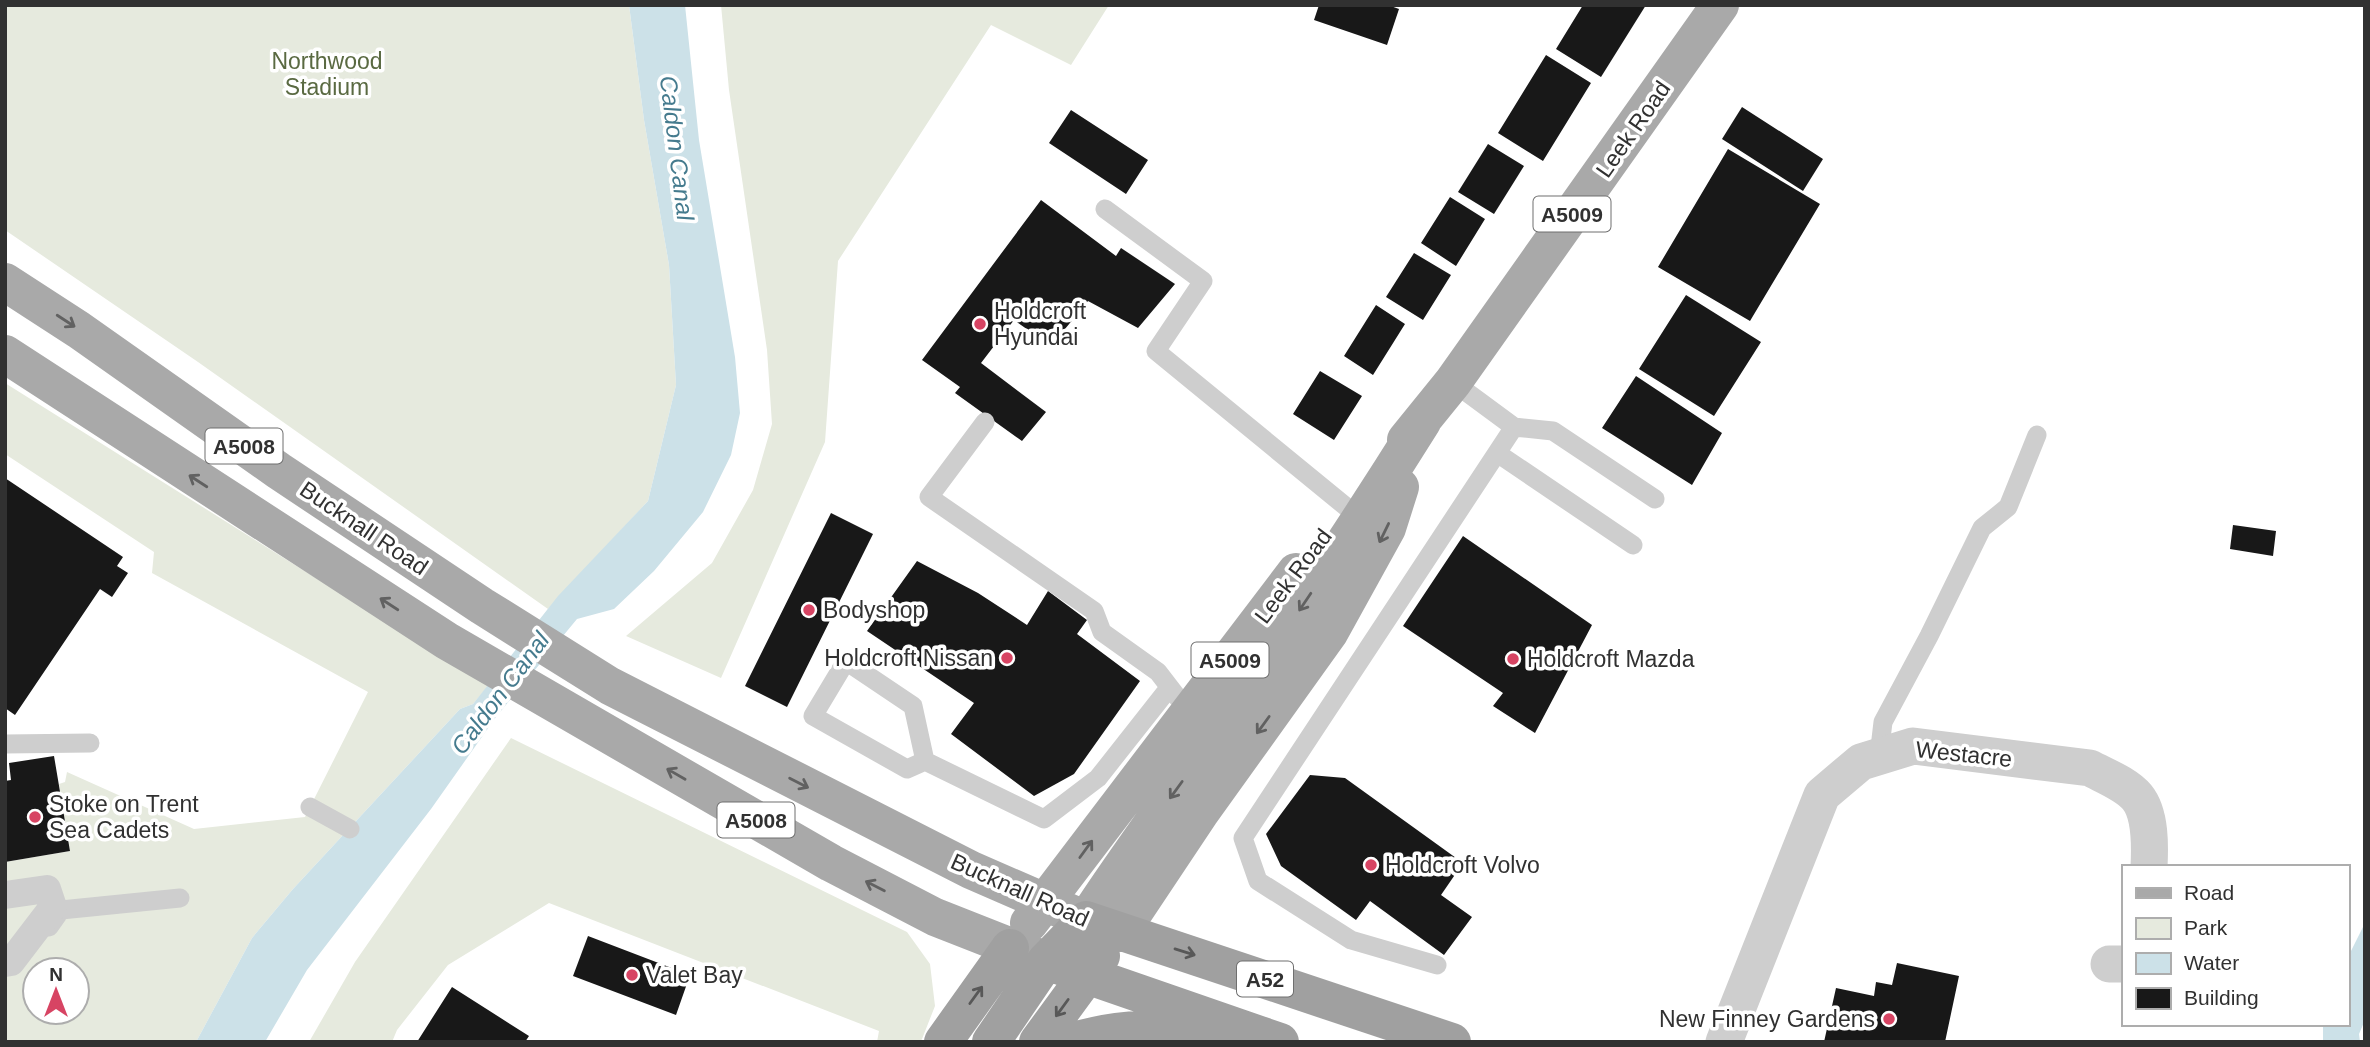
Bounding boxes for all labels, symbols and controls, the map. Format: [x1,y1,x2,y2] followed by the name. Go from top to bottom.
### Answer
[271,48,383,100] park label: Northwood Stadium
[655,74,699,222] water label: Caldon Canal
[1590,76,1676,182] street label: Leek Road
[1534,196,1610,232] road number: A5009
[994,298,1087,350] place label: Holdcroft Hyundai
[55,314,75,328] one-way arrow
[972,316,988,332] marker: Holdcroft Hyundai
[205,428,282,464] road number: A5008
[189,473,208,488] one-way arrow
[295,476,433,580] street label: Bucknall Road
[1376,522,1390,543] one-way arrow
[1249,524,1337,628] street label: Leek Road
[1298,592,1312,612] one-way arrow
[380,597,400,611] one-way arrow
[823,597,925,623] place label: Bodyshop
[801,602,817,618] marker: Bodyshop
[445,626,555,759] water label: Caldon Canal
[1192,642,1268,678] road number: A5009
[824,645,993,671] place label: Holdcroft Nissan
[1527,646,1695,672] place label: Holdcroft Mazda
[999,650,1015,666] marker: Holdcroft Nissan
[1505,651,1521,667] marker: Holdcroft Mazda
[1256,715,1270,734] one-way arrow
[1915,736,2013,772] street label: Westacre
[667,767,687,781] one-way arrow
[788,777,809,791] one-way arrow
[1168,780,1183,799] one-way arrow
[49,791,199,843] place label: Stoke on Trent Sea Cadets
[718,802,794,838] road number: A5008
[27,809,43,825] marker: Stoke on Trent Sea Cadets
[1079,840,1093,859] one-way arrow
[947,848,1093,932] street label: Bucknall Road
[1385,852,1540,878] place label: Holdcroft Volvo
[1363,857,1379,873] marker: Holdcroft Volvo
[2122,865,2349,1026] legend
[865,878,885,892] one-way arrow
[2184,881,2234,904] text: Road
[2184,916,2228,939] text: Park
[1174,947,1196,960] one-way arrow
[2184,951,2239,974] text: Water
[21,956,91,1026] north arrow
[646,962,743,988] place label: Valet Bay
[1237,962,1293,996] road number: A52
[49,964,63,985] text: N
[624,967,640,983] marker: Valet Bay
[969,986,984,1005] one-way arrow
[2184,986,2259,1009] text: Building
[1055,998,1069,1017] one-way arrow
[1659,1006,1875,1032] place label: New Finney Gardens
[1881,1011,1897,1027] marker: New Finney Gardens

